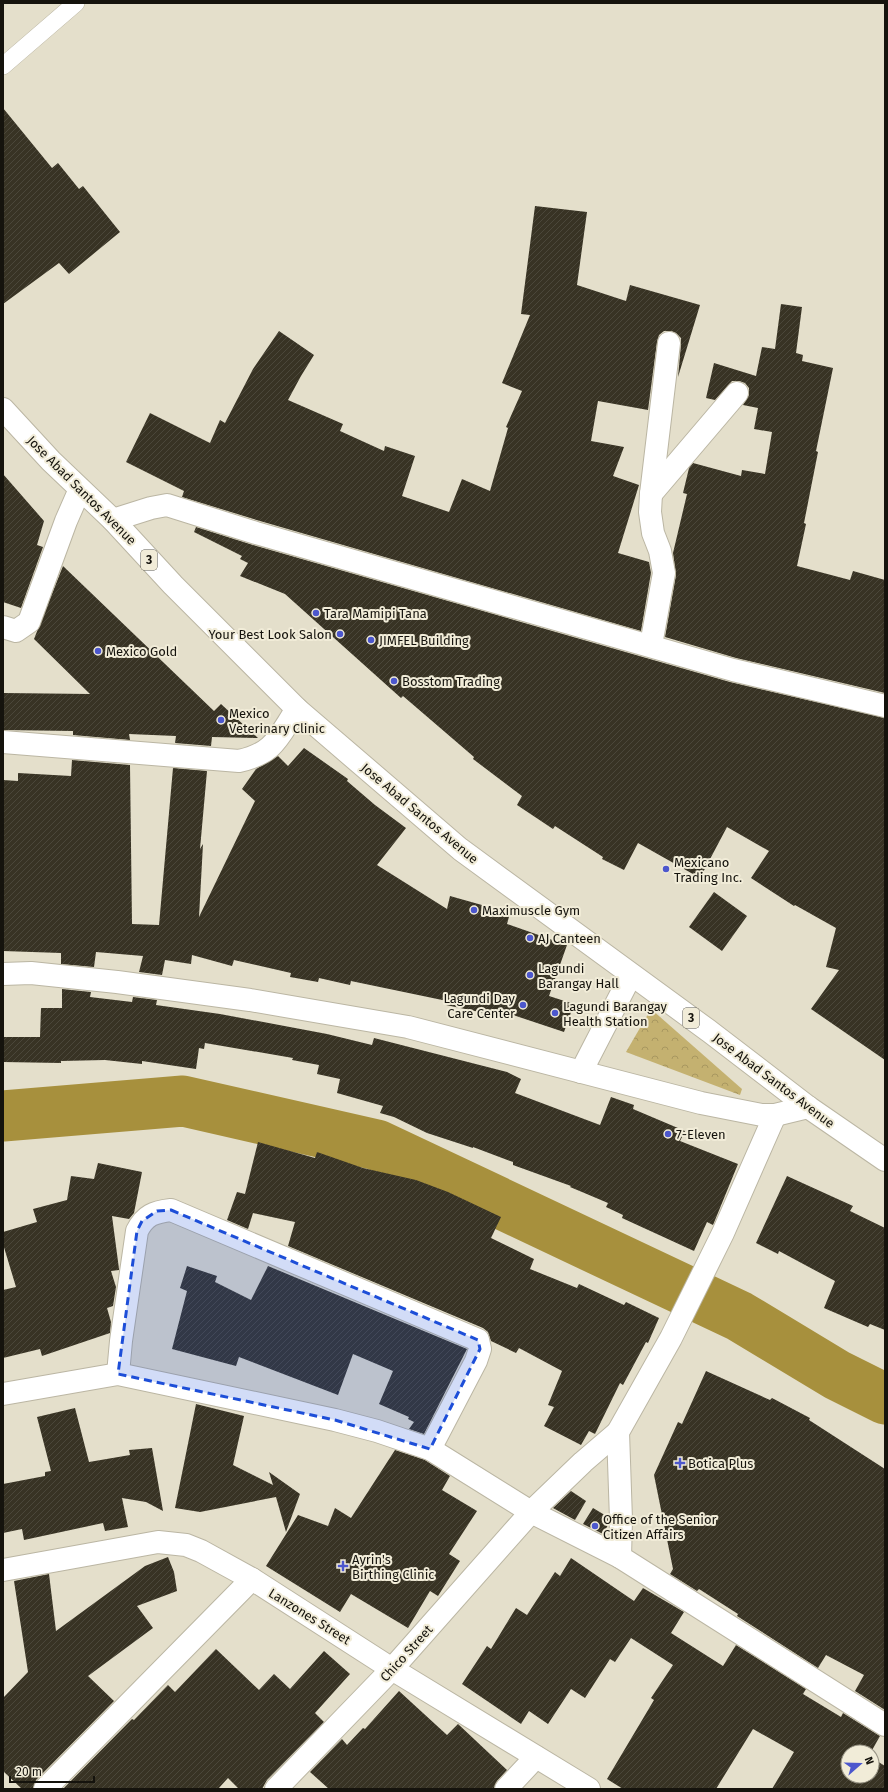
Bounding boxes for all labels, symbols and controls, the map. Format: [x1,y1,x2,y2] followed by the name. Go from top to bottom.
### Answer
[24,433,139,548] street label: Jose Abad Santos Avenue
[141,550,157,570] road number: 3
[324,606,427,621] place label: Tara Mamipi Tana
[311,608,321,618] marker: Tara Mamipi Tana
[208,627,332,642] place label: Your Best Look Salon
[335,629,345,639] marker: Your Best Look Salon
[379,633,469,648] place label: JIMFEL Building
[366,635,376,645] marker: JIMFEL Building
[106,644,177,659] place label: Mexico Gold
[93,646,103,656] marker: Mexico Gold
[402,674,500,689] place label: Bosstom Trading
[389,676,399,686] marker: Bosstom Trading
[229,706,325,736] place label: Mexico Veterinary Clinic
[216,715,226,725] marker: Mexico Veterinary Clinic
[358,760,481,867] street label: Jose Abad Santos Avenue
[674,855,742,885] place label: Mexicano Trading Inc.
[661,864,671,874] marker: Mexicano Trading Inc.
[482,903,580,918] place label: Maximuscle Gym
[469,905,479,915] marker: Maximuscle Gym
[538,931,601,946] place label: AJ Canteen
[525,933,535,943] marker: AJ Canteen
[538,961,619,991] place label: Lagundi Barangay Hall
[525,970,535,980] marker: Lagundi Barangay Hall
[443,991,516,1021] place label: Lagundi Day Care Center
[563,999,668,1029] place label: Lagundi Barangay Health Station
[518,1000,528,1010] marker: Lagundi Day Care Center
[550,1008,560,1018] marker: Lagundi Barangay Health Station
[683,1008,699,1028] road number: 3
[710,1030,837,1131] street label: Jose Abad Santos Avenue
[676,1127,726,1142] place label: 7-Eleven
[663,1129,673,1139] marker: 7-Eleven
[688,1456,753,1471] place label: Botica Plus
[675,1458,685,1468] marker: Botica Plus
[603,1512,717,1542] place label: Office of the Senior Citizen Affairs
[590,1521,600,1531] marker: Office of the Senior Citizen Affairs
[352,1552,435,1582] place label: Ayrin's Birthing Clinic
[337,1560,349,1572] marker: Ayrin's Birthing Clinic
[266,1585,354,1648] street label: Lanzones Street
[377,1622,436,1685] street label: Chico Street
[840,1744,880,1784] north arrow
[862,1755,876,1766] text: N
[10,1758,94,1784] scale bar
[16,1765,42,1779] text: 20 m

